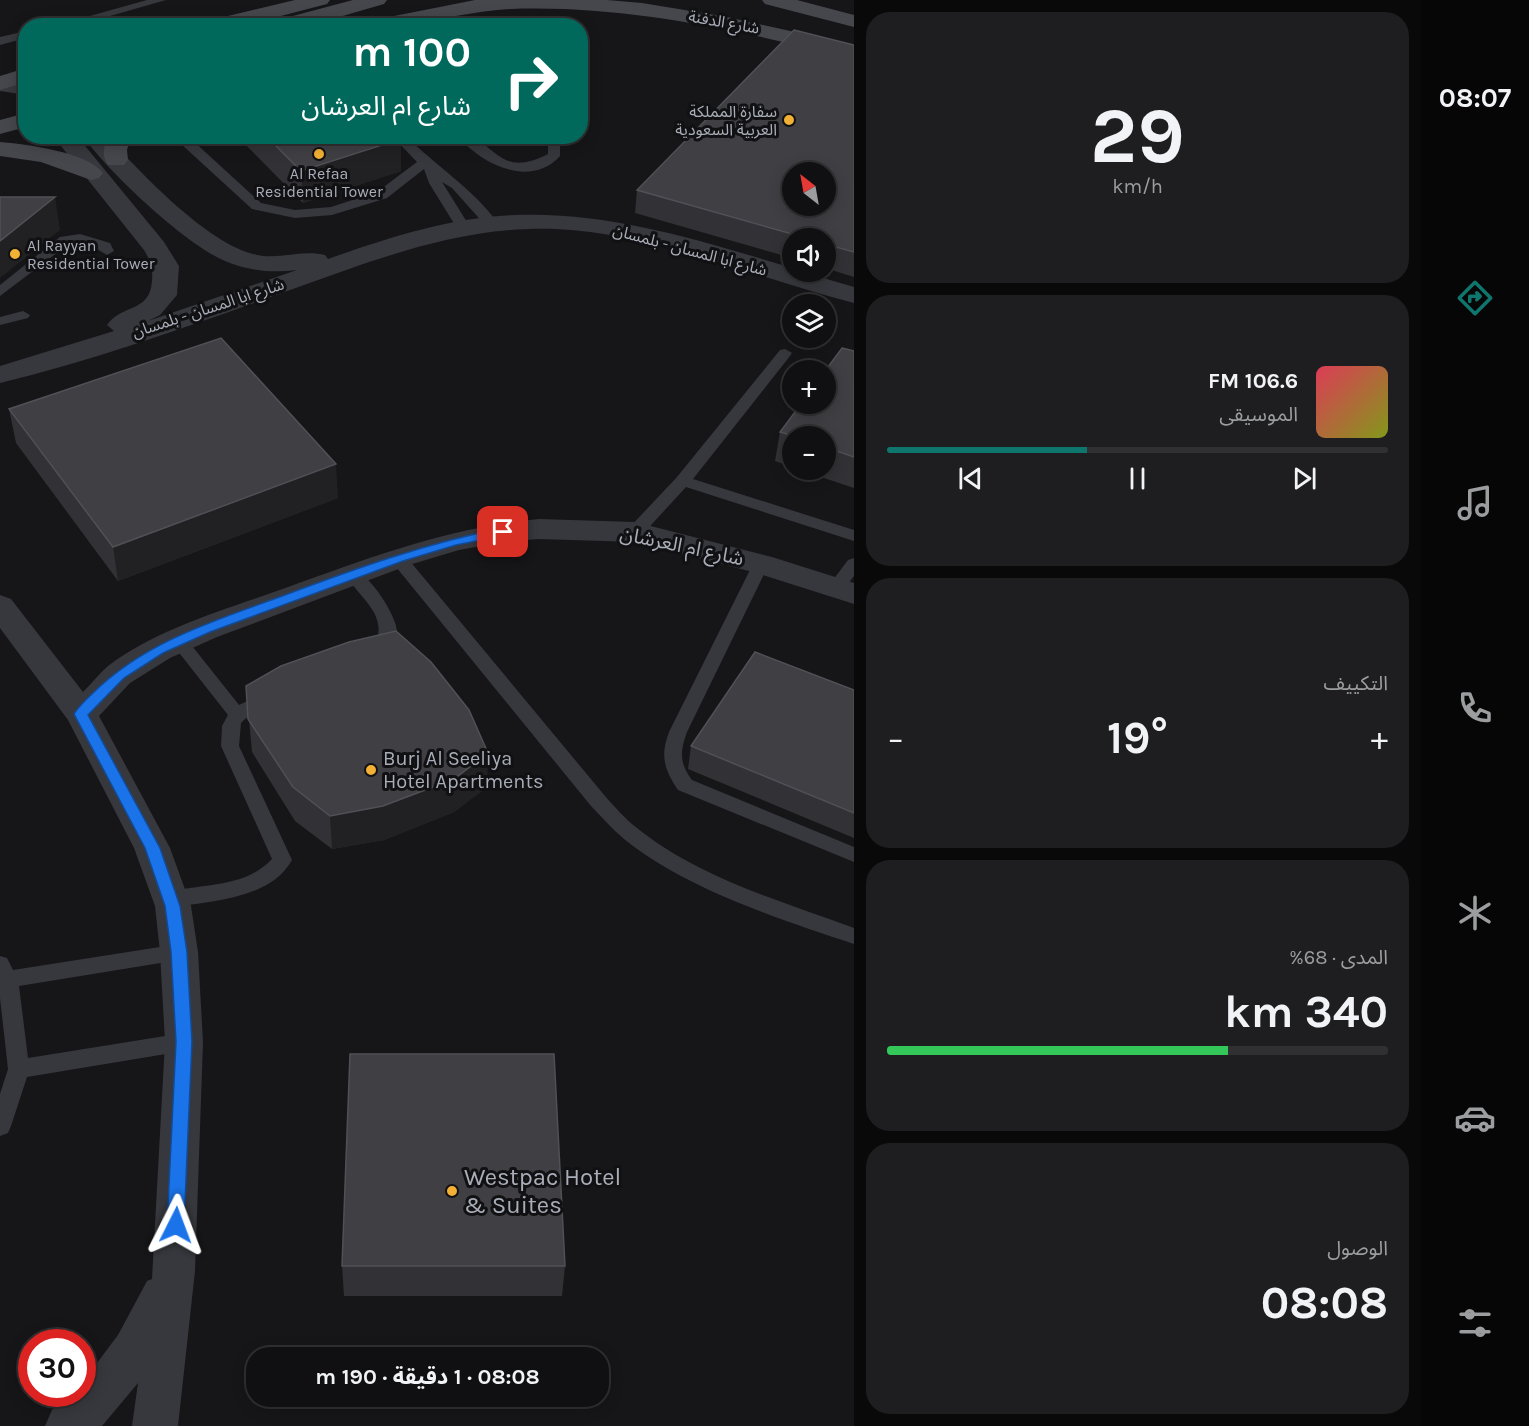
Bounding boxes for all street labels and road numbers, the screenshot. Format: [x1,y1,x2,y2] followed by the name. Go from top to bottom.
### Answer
[686,6,761,41] street label: شارع الدفنة
[610,220,769,283] street label: شارع ابا المسان - بلمسان
[130,274,287,344] street label: شارع ابا المسان - بلمسان
[617,522,746,573] street label: شارع ام العرشان

